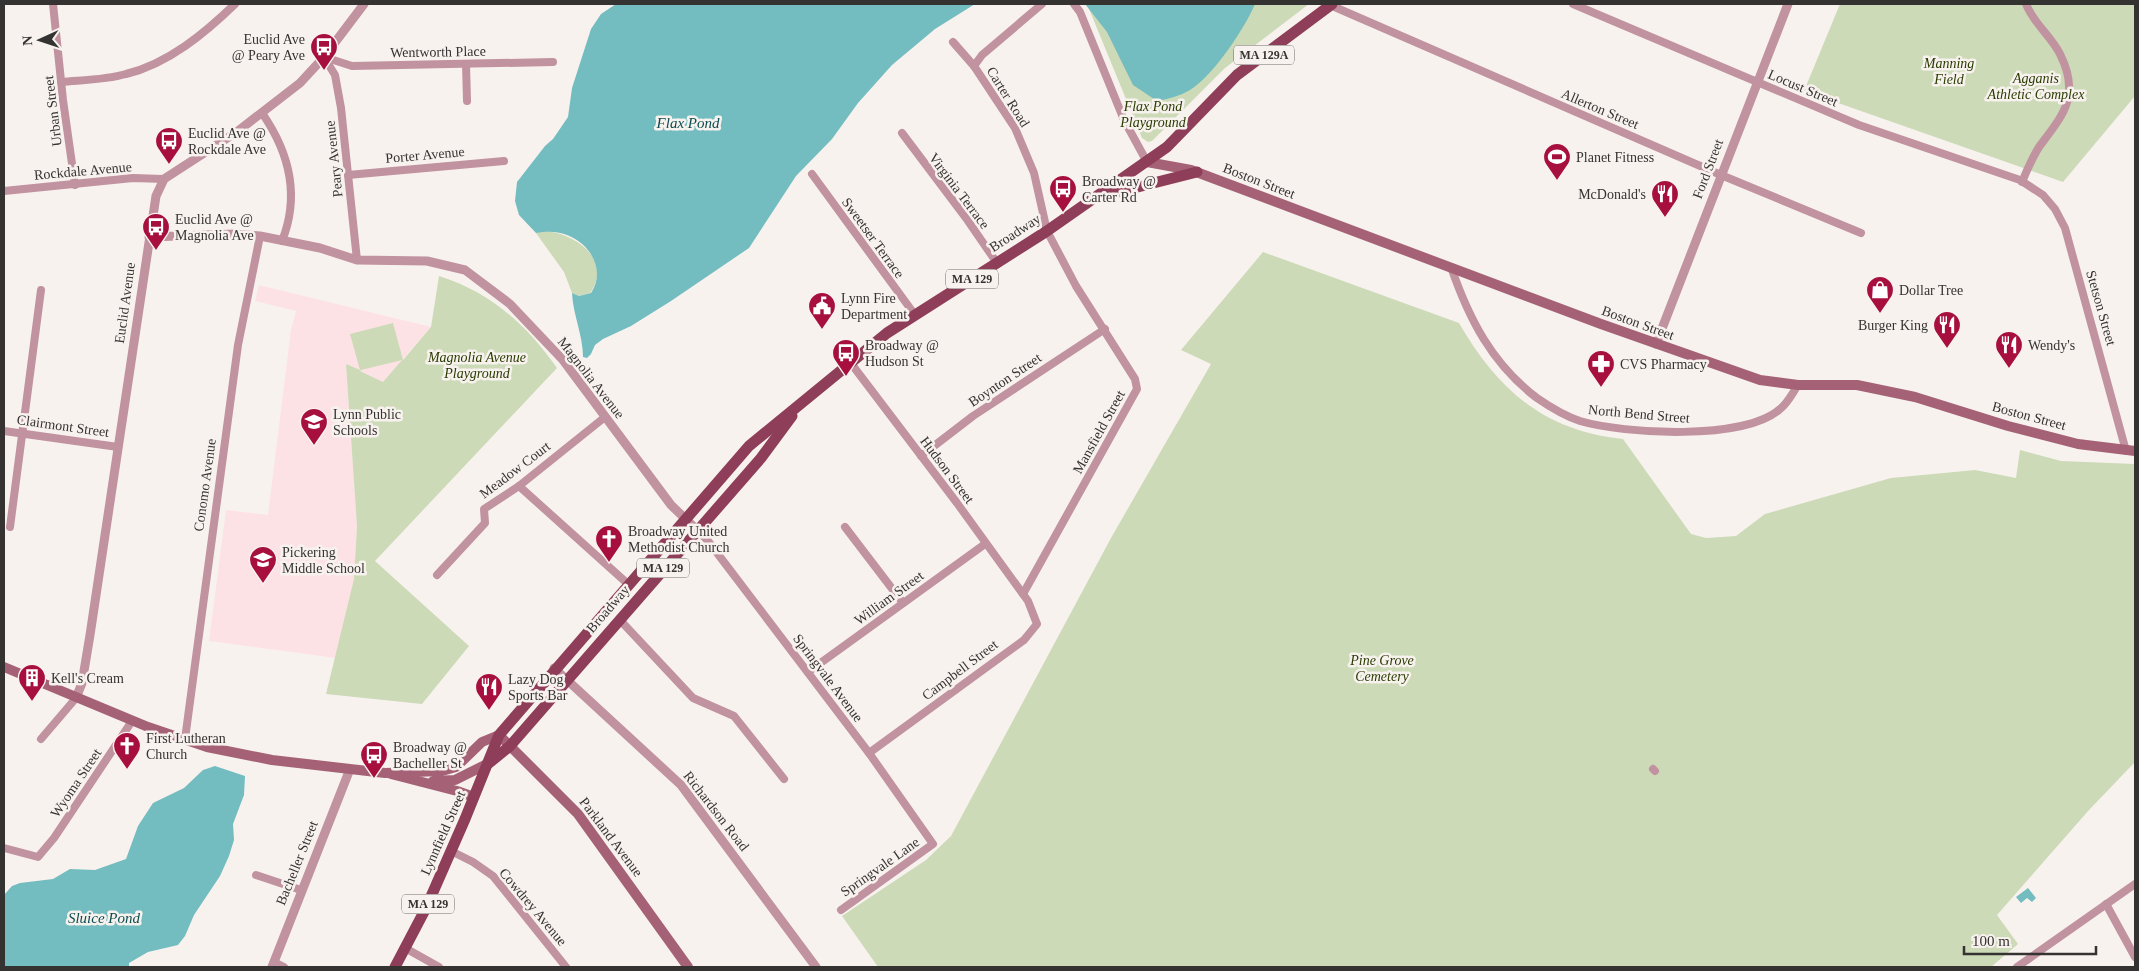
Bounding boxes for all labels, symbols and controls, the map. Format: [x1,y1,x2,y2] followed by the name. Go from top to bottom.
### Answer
[15,15,65,65] north arrow
[232,32,305,63] place label: Euclid Ave @ Peary Ave
[309,32,339,71] bus stop icon: Euclid Ave @ Peary Ave
[20,35,35,46] text: N
[390,44,486,60] street label: Wentworth Place
[1234,46,1294,64] road number: MA 129A
[1923,56,1974,87] park label: Manning Field
[984,64,1032,130] street label: Carter Road
[1766,67,1840,109] street label: Locust Street
[1987,71,2085,102] park label: Agganis Athletic Complex
[41,75,65,147] street label: Urban Street
[1559,86,1641,132] street label: Allerton Street
[1119,99,1187,130] park label: Flax Pond Playground
[656,115,720,131] water label: Flax Pond
[323,120,345,198] street label: Peary Avenue
[154,126,184,165] bus stop icon: Euclid Ave @ Rockdale Ave
[188,126,266,157] place label: Euclid Ave @ Rockdale Ave
[1690,137,1726,201] street label: Ford Street
[1542,142,1572,181] sports icon: Planet Fitness
[385,144,465,166] street label: Porter Avenue
[926,150,992,232] street label: Virginia Terrace
[1576,150,1654,165] place label: Planet Fitness
[33,159,133,183] street label: Rockdale Avenue
[1221,160,1297,202] street label: Boston Street
[1048,174,1078,213] bus stop icon: Broadway @ Carter Rd
[1082,174,1156,205] place label: Broadway @ Carter Rd
[1650,179,1680,218] restaurant icon: McDonald's
[1578,187,1646,202] place label: McDonald's
[839,195,907,281] street label: Sweetser Terrace
[987,211,1043,255] street label: Broadway
[141,212,171,251] bus stop icon: Euclid Ave @ Magnolia Ave
[175,212,254,243] place label: Euclid Ave @ Magnolia Ave
[112,261,138,345] street label: Euclid Avenue
[2083,269,2119,347] street label: Stetson Street
[946,270,998,288] road number: MA 129
[1865,275,1895,314] shop icon: Dollar Tree
[1899,283,1963,298] place label: Dollar Tree
[807,291,837,330] public building icon: Lynn Fire Department
[841,291,907,322] place label: Lynn Fire Department
[1600,303,1676,343] street label: Boston Street
[1932,310,1962,349] restaurant icon: Burger King
[1858,318,1928,333] place label: Burger King
[1994,330,2024,369] restaurant icon: Wendy's
[555,334,627,422] street label: Magnolia Avenue
[831,338,861,377] bus stop icon: Broadway @ Hudson St
[865,338,939,369] place label: Broadway @ Hudson St
[2028,338,2075,353] place label: Wendy's
[1586,349,1616,388] pharmacy icon: CVS Pharmacy
[427,350,526,381] park label: Magnolia Avenue Playground
[966,350,1044,410] street label: Boynton Street
[1620,357,1707,372] place label: CVS Pharmacy
[1070,388,1128,476] street label: Mansfield Street
[1990,399,2068,433] street label: Boston Street
[1588,402,1691,426] street label: North Bend Street
[299,407,329,446] school or university icon: Lynn Public Schools
[333,407,401,438] place label: Lynn Public Schools
[16,412,110,440] street label: Clairmont Street
[917,434,977,506] street label: Hudson Street
[191,438,219,532] street label: Conomo Avenue
[477,439,553,501] street label: Meadow Court
[594,524,624,563] church icon: Broadway United Methodist Church
[628,524,730,555] place label: Broadway United Methodist Church
[248,545,278,584] school or university icon: Pickering Middle School
[282,545,365,576] place label: Pickering Middle School
[637,558,689,578] road number: MA 129
[852,568,926,628] street label: William Street
[583,582,633,636] street label: Broadway
[790,631,866,725] street label: Springvale Avenue
[919,637,1001,703] street label: Campbell Street
[1349,653,1414,684] park label: Pine Grove Cemetery
[17,663,47,702] building icon: Kell's Cream
[51,671,124,686] place label: Kell's Cream
[474,672,504,711] restaurant icon: Lazy Dog Sports Bar
[508,672,568,703] place label: Lazy Dog Sports Bar
[112,731,142,770] church icon: First Lutheran Church
[146,731,226,762] place label: First Lutheran Church
[359,740,389,779] bus stop icon: Broadway @ Bacheller St
[393,740,467,771] place label: Broadway @ Bacheller St
[48,746,105,820] street label: Wyoma Street
[680,768,752,854] street label: Richardson Road
[418,788,468,877] street label: Lynnfield Street
[576,795,646,879] street label: Parkland Avenue
[273,818,321,907] street label: Bacheller Street
[838,834,922,900] street label: Springvale Lane
[496,865,570,949] street label: Cowdrey Avenue
[402,894,454,914] road number: MA 129
[68,910,141,926] water label: Sluice Pond
[1964,924,2096,956] scale bar
[1972,933,2010,949] text: 100 m

